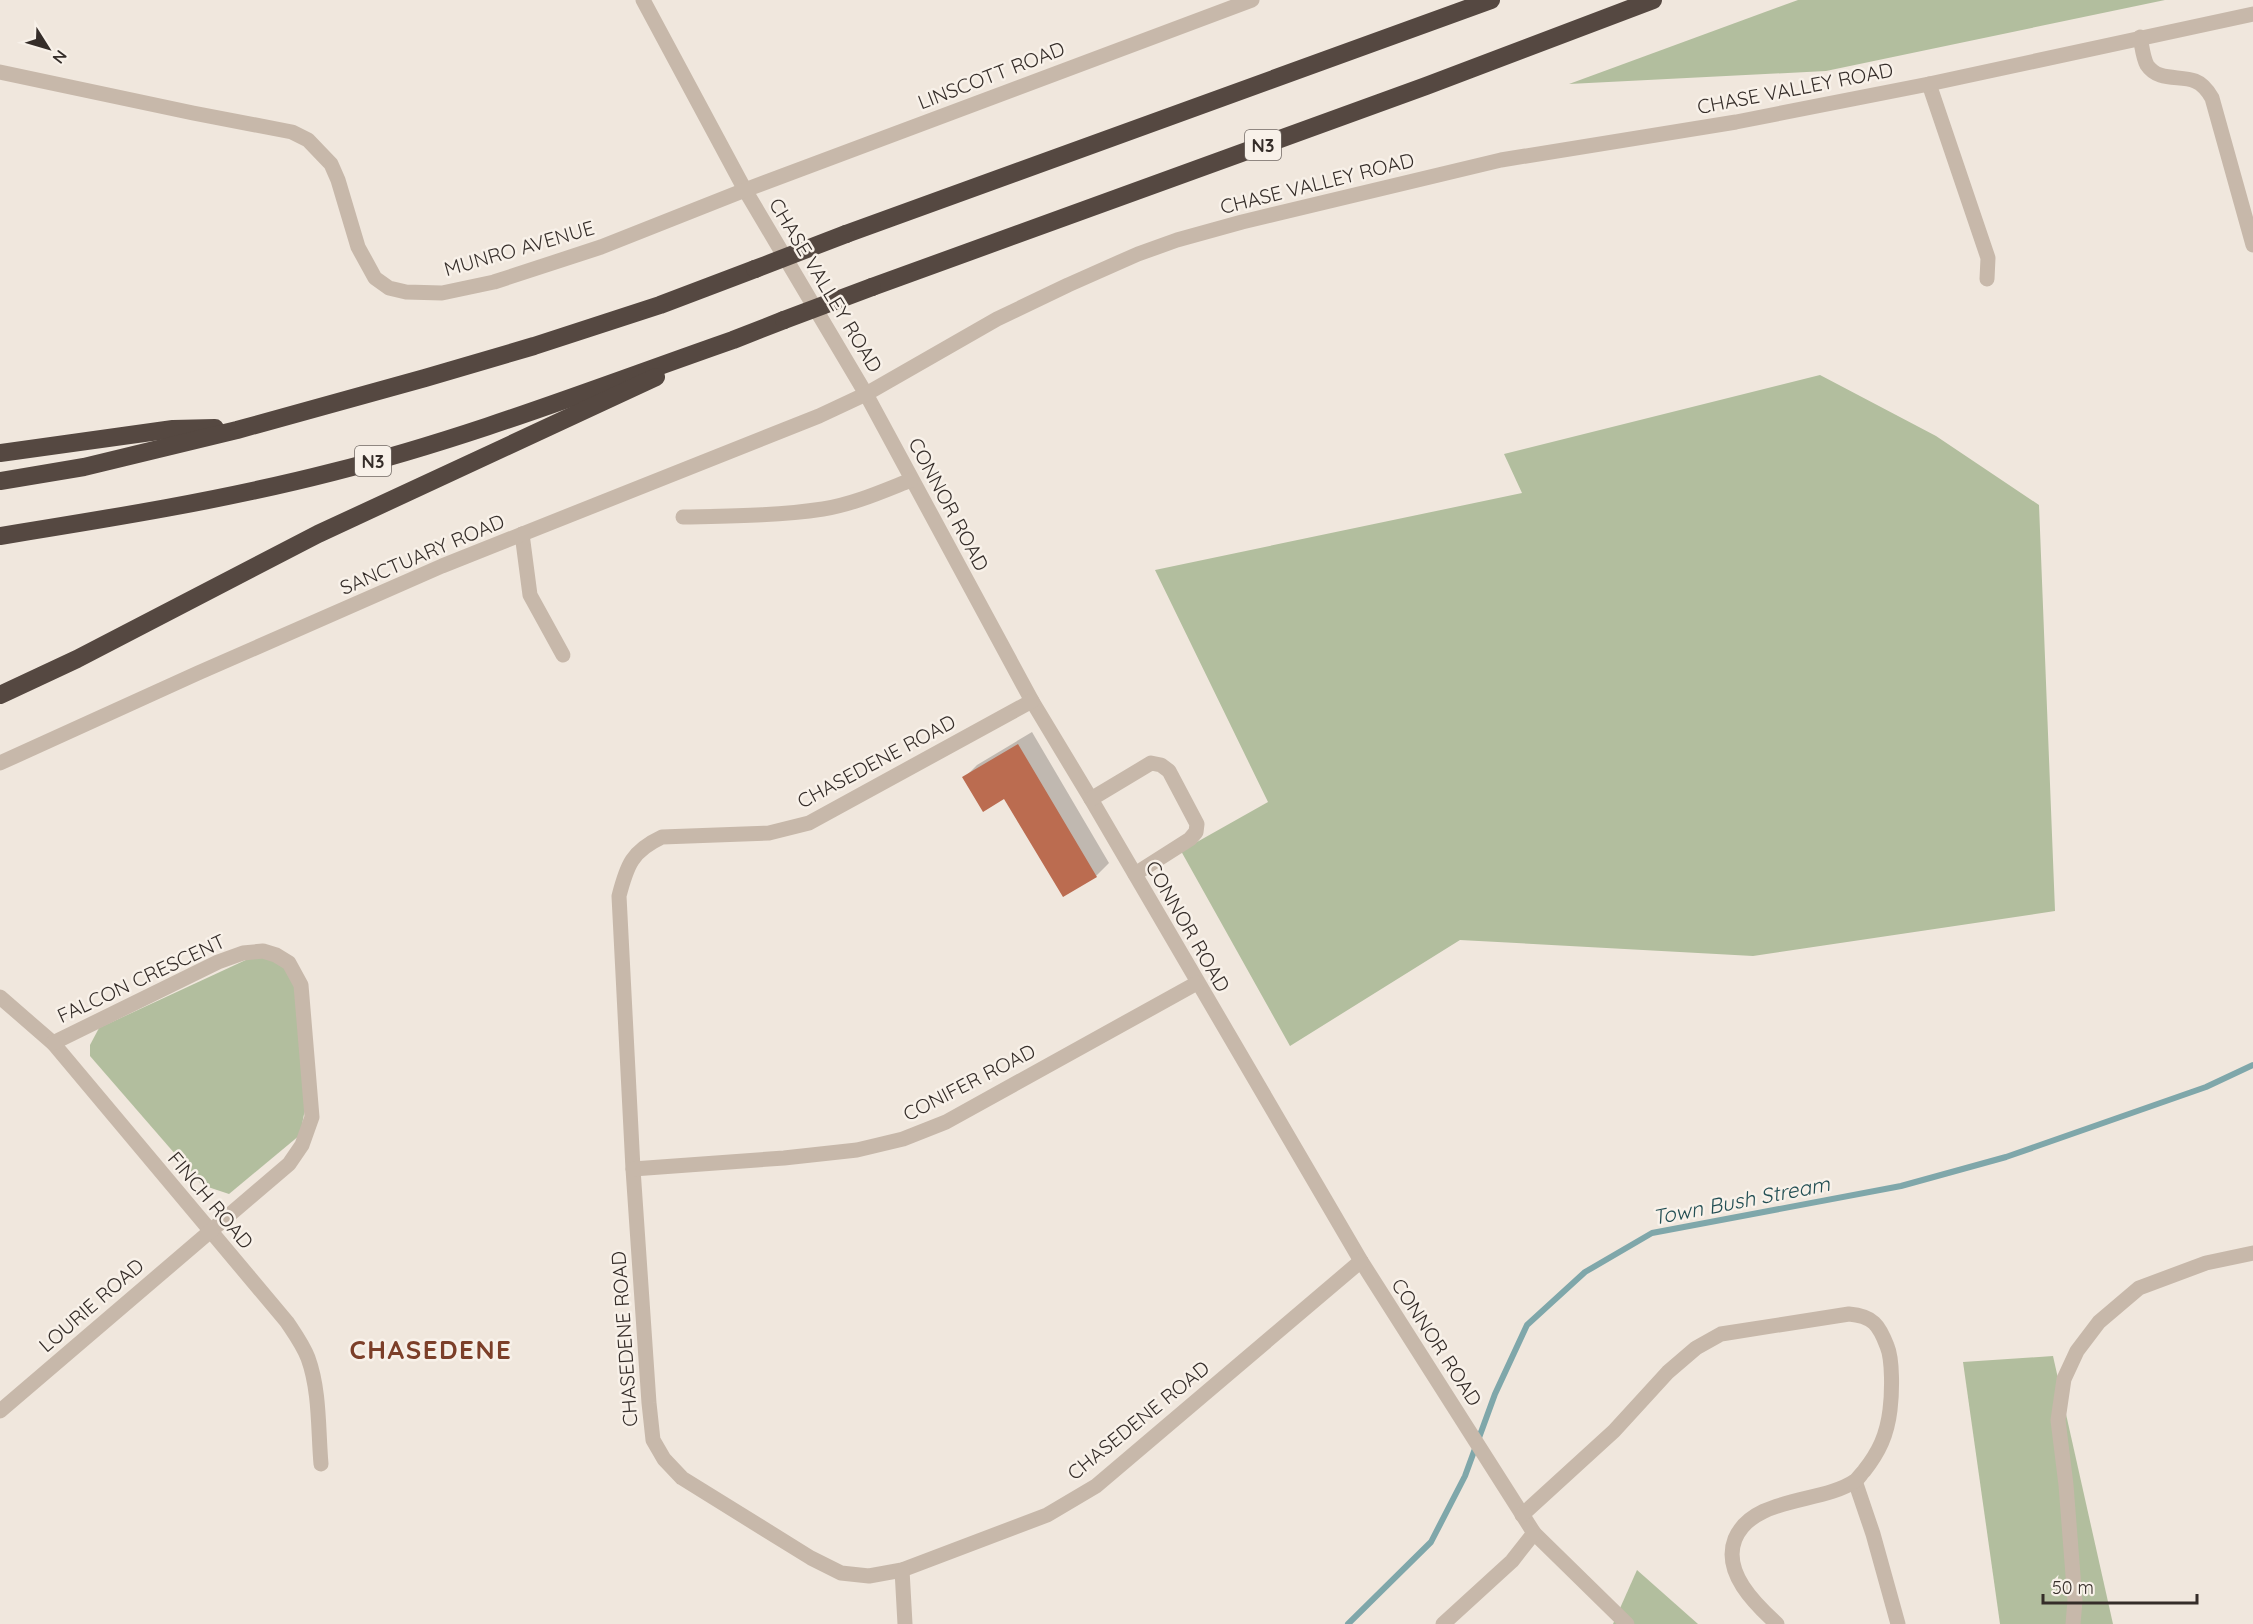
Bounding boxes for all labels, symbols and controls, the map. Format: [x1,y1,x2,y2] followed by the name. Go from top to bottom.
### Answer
[18,18,78,78] north arrow
[914,35,1068,115] street label: LINSCOTT ROAD
[48,46,72,68] text: N
[1695,57,1895,119] street label: CHASE VALLEY ROAD
[1245,130,1281,160] road number: N3
[1217,147,1417,219] street label: CHASE VALLEY ROAD
[764,193,888,377] street label: CHASE VALLEY ROAD
[441,215,597,281] street label: MUNRO AVENUE
[903,433,995,575] street label: CONNOR ROAD
[355,446,391,476] road number: N3
[336,508,508,600] street label: SANCTUARY ROAD
[792,709,960,813] street label: CHASEDENE ROAD
[1140,856,1236,996] street label: CONNOR ROAD
[53,928,229,1028] street label: FALCON CRESCENT
[899,1038,1039,1126] street label: CONIFER ROAD
[163,1146,259,1254] street label: FINCH ROAD
[1650,1170,1833,1230] water label: Town Bush Stream
[605,1250,643,1428] street label: CHASEDENE ROAD
[33,1253,149,1357] street label: LOURIE ROAD
[1386,1273,1488,1411] street label: CONNOR ROAD
[350,1333,512,1366] district label: CHASEDENE
[1062,1355,1214,1485] street label: CHASEDENE ROAD
[2043,1567,2198,1605] scale bar
[2052,1576,2094,1599] text: 50 m

